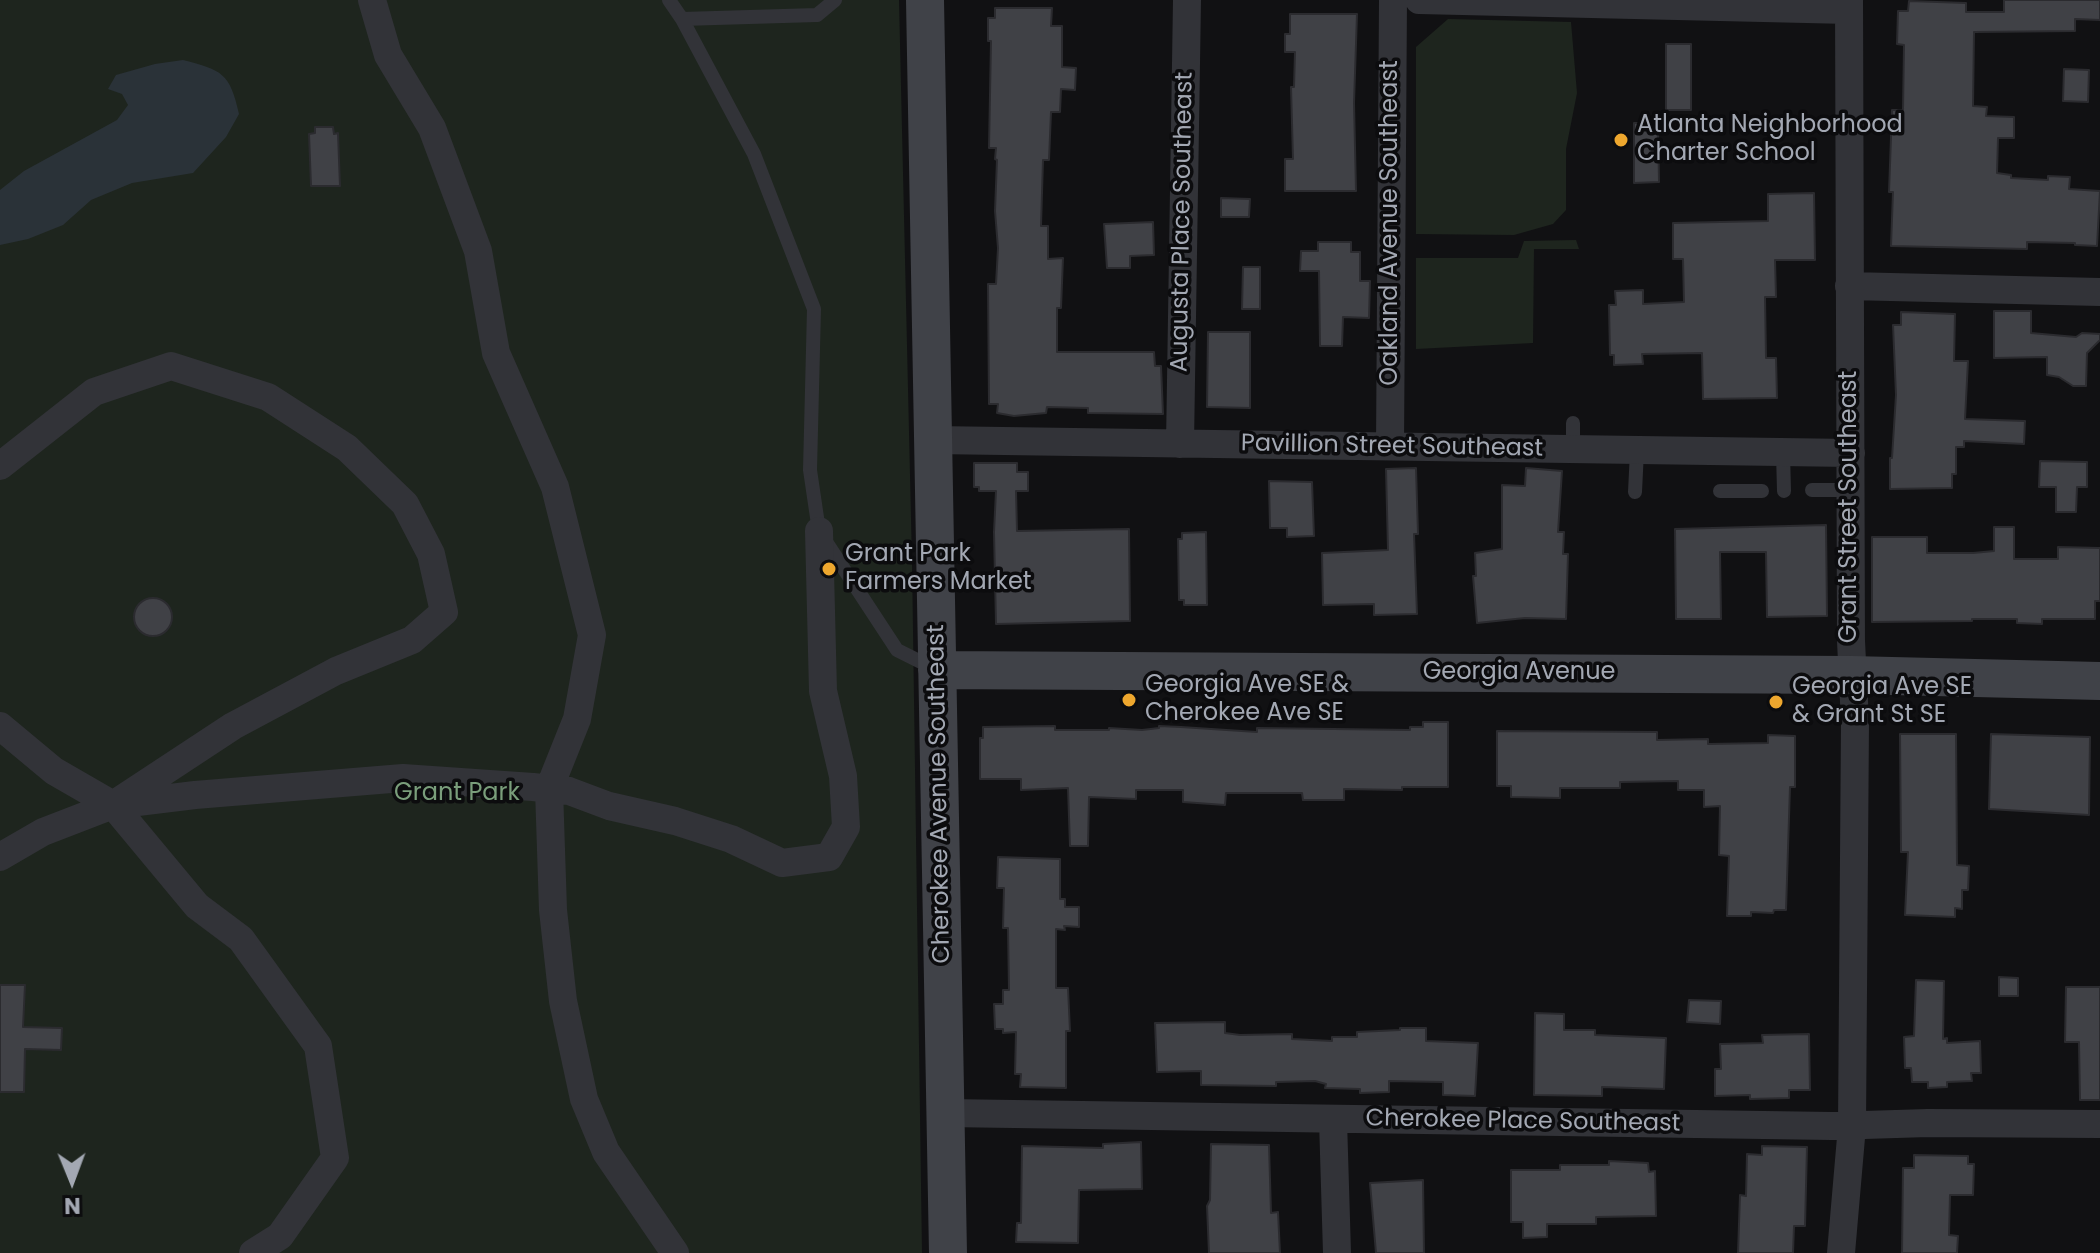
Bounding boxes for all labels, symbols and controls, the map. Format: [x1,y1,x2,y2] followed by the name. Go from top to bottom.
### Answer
[1377,60,1405,386] street label: Oakland Avenue Southeast
[1166,72,1200,372] street label: Augusta Place Southeast
[1637,112,1903,168] place label: Atlanta Neighborhood Charter School
[1612,131,1630,149] marker: Atlanta Neighborhood Charter School
[1836,371,1864,643] street label: Grant Street Southeast
[1241,430,1543,464] street label: Pavillion Street Southeast
[845,541,1032,597] place label: Grant Park Farmers Market
[820,560,838,578] marker: Grant Park Farmers Market
[923,624,957,964] street label: Cherokee Avenue Southeast
[1423,659,1615,687] street label: Georgia Avenue
[1145,672,1349,728] place label: Georgia Ave SE & Cherokee Ave SE
[1792,674,1972,730] place label: Georgia Ave SE & Grant St SE
[1120,691,1138,709] marker: Georgia Ave SE & Cherokee Ave SE
[1767,693,1785,711] marker: Georgia Ave SE & Grant St SE
[394,780,520,808] park label: Grant Park
[1365,1105,1681,1139] street label: Cherokee Place Southeast
[32,1141,112,1221] north arrow
[64,1190,81,1221] text: N

